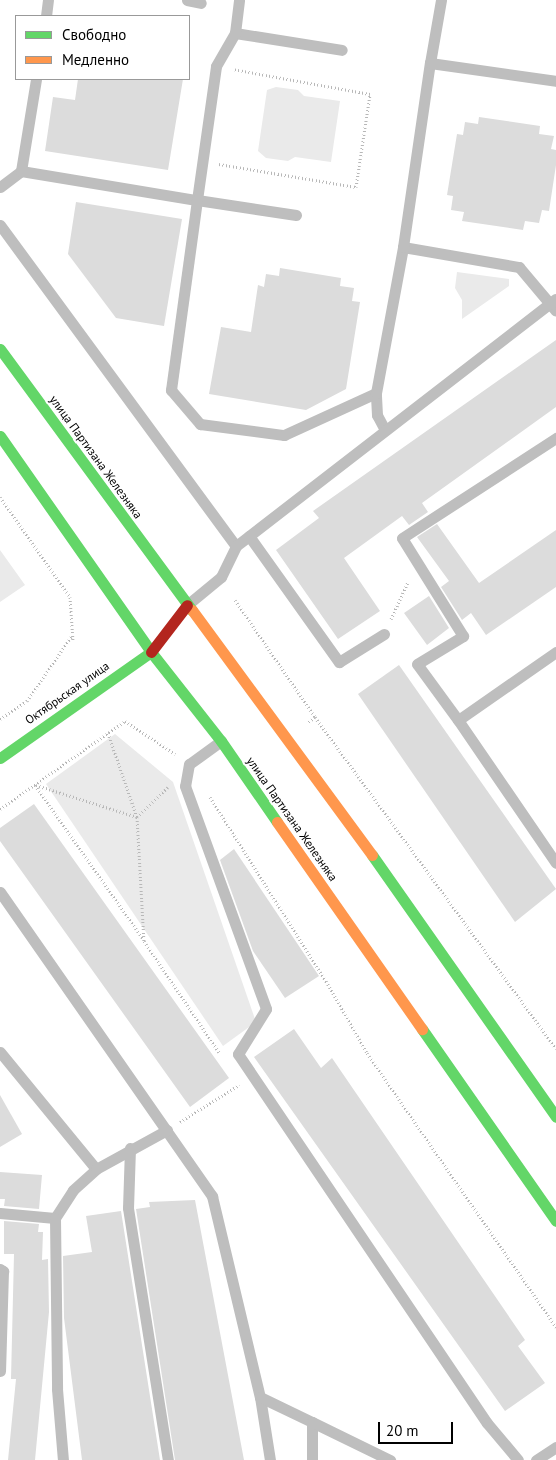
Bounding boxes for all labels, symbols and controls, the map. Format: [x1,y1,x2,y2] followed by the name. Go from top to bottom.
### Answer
[15,15,190,80] legend
[62,25,126,44] text: Свободно
[62,50,129,69] text: Медленно
[47,393,145,521] street label: улица Партизана Железняка
[22,659,112,727] street label: Октябрьская улица
[244,754,340,884] street label: улица Партизана Железняка
[381,1412,456,1444] scale bar
[386,1421,419,1440] text: 20 m

